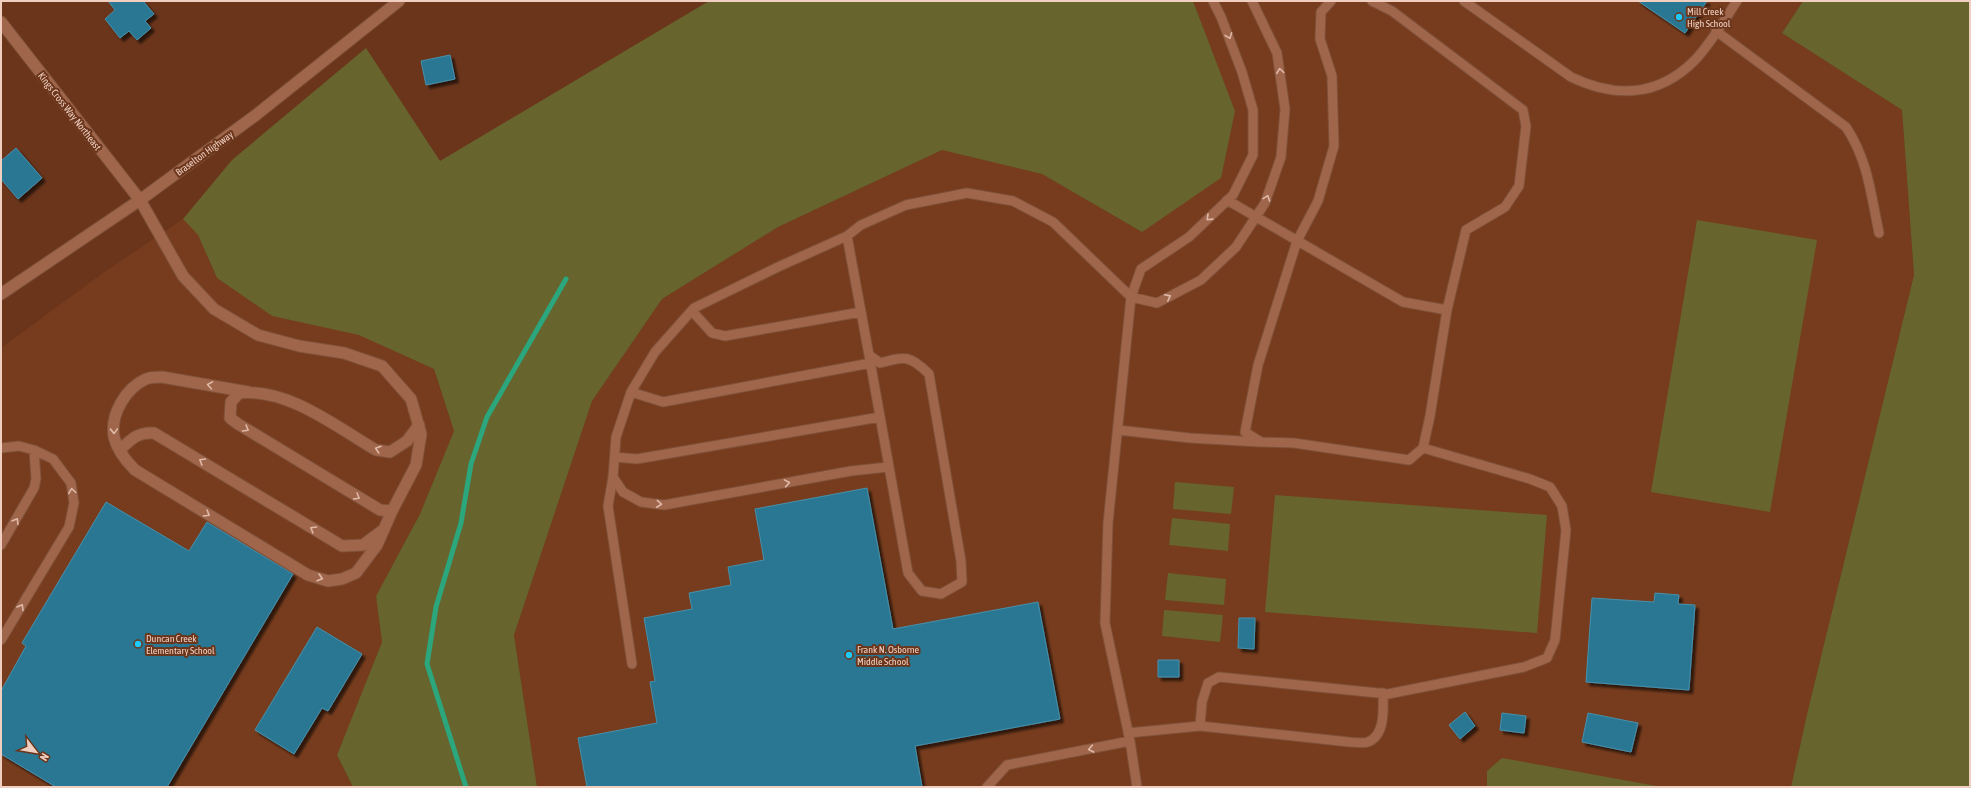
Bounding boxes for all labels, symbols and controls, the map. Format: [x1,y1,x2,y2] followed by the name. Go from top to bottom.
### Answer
[1687,6,1731,29] place label: Mill Creek High School
[1674,12,1684,22] marker: Mill Creek High School
[1224,33,1232,40] one-way arrow
[1276,68,1285,74] one-way arrow
[36,70,103,152] street label: Kings Cross Way Northeast
[173,129,235,178] street label: Braselton Highway
[1262,194,1270,201] one-way arrow
[1206,213,1214,220] one-way arrow
[1163,295,1171,302] one-way arrow
[207,381,213,390] one-way arrow
[242,424,249,432] one-way arrow
[110,428,118,434] one-way arrow
[374,445,381,454] one-way arrow
[199,459,206,466] one-way arrow
[783,479,790,487] one-way arrow
[68,487,77,494] one-way arrow
[353,492,360,499] one-way arrow
[656,500,662,509] one-way arrow
[203,509,210,516] one-way arrow
[11,518,18,525] one-way arrow
[310,526,317,533] one-way arrow
[316,573,323,582] one-way arrow
[16,604,24,611] one-way arrow
[146,633,215,656] place label: Duncan Creek Elementary School
[133,639,143,649] marker: Duncan Creek Elementary School
[857,644,920,667] place label: Frank N. Osborne Middle School
[844,650,854,660] marker: Frank N. Osborne Middle School
[16,732,56,772] north arrow
[1088,744,1095,752] one-way arrow
[38,751,51,763] text: N

